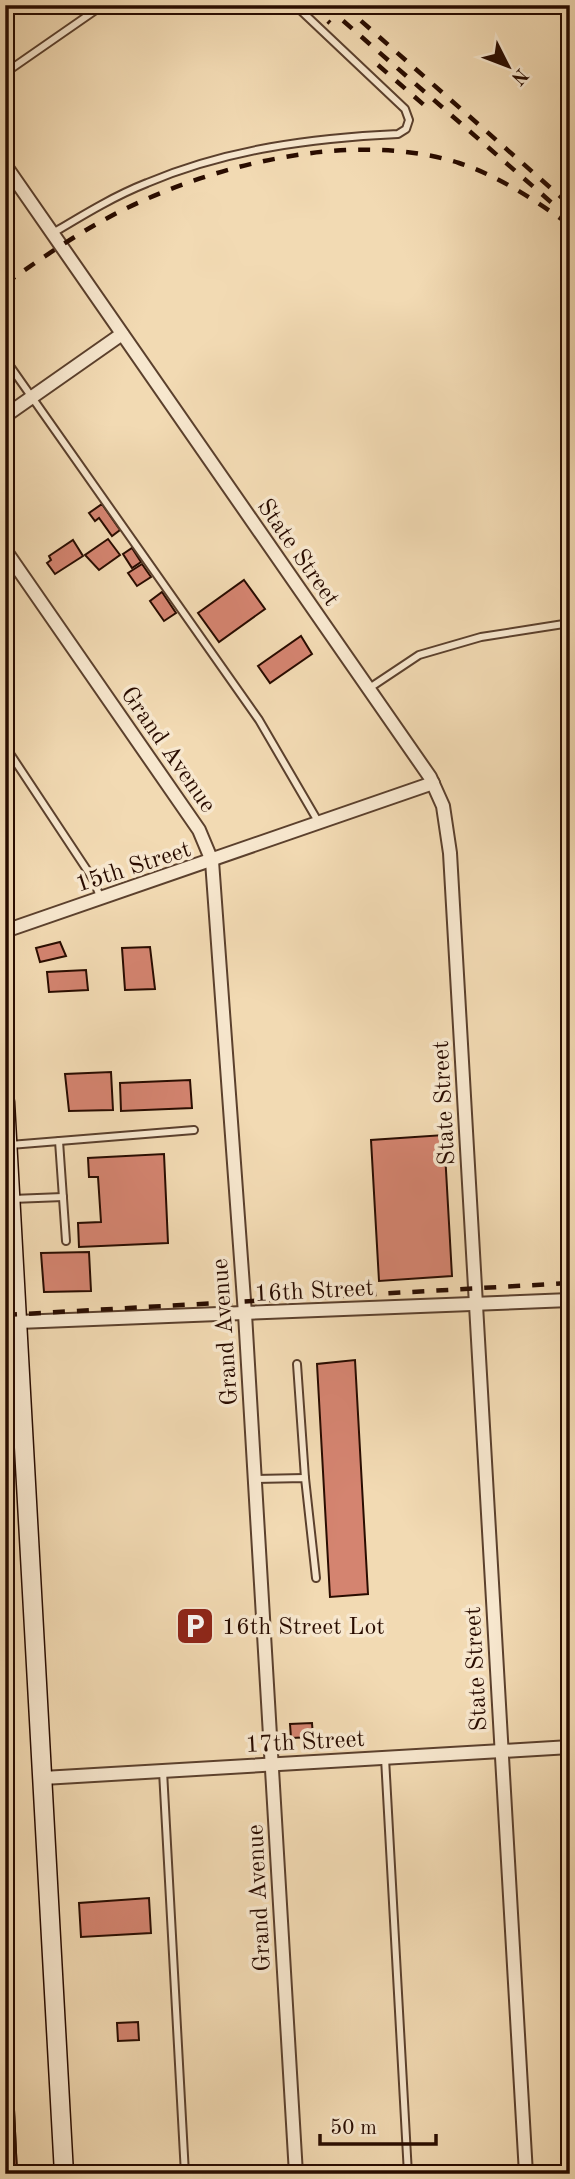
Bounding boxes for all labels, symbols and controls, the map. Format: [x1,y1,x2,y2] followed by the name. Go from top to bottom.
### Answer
[474,32,544,102] north arrow
[507,64,531,88] text: N
[252,495,343,611] street label: State Street
[115,683,219,817] street label: Grand Avenue
[73,838,194,898] street label: 15th Street
[430,1040,460,1166] street label: State Street
[209,1257,243,1406] street label: Grand Avenue
[254,1277,374,1307] street label: 16th Street
[174,1605,216,1647] parking icon: 16th Street Lot
[462,1606,492,1732] street label: State Street
[222,1616,385,1640] place label: 16th Street Lot
[245,1728,365,1758] street label: 17th Street
[244,1824,276,1972] street label: Grand Avenue
[320,2102,435,2146] scale bar
[330,2118,377,2139] text: 50 m

